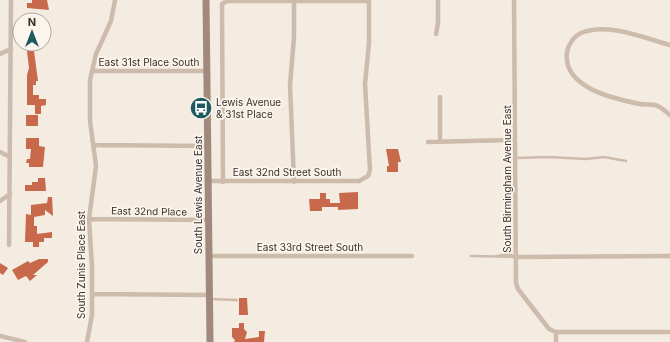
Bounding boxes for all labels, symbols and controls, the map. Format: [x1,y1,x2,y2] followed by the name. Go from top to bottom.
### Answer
[12,12,52,52] north arrow
[28,15,36,29] text: N
[99,56,200,68] street label: East 31st Place South
[188,95,214,121] bus stop icon: Lewis Avenue & 31st Place
[216,96,281,120] place label: Lewis Avenue & 31st Place
[501,104,513,253] street label: South Birmingham Avenue East
[192,135,204,254] street label: South Lewis Avenue East
[233,166,341,178] street label: East 32nd Street South
[111,204,187,218] street label: East 32nd Place
[75,210,87,319] street label: South Zunis Place East
[257,241,363,253] street label: East 33rd Street South

